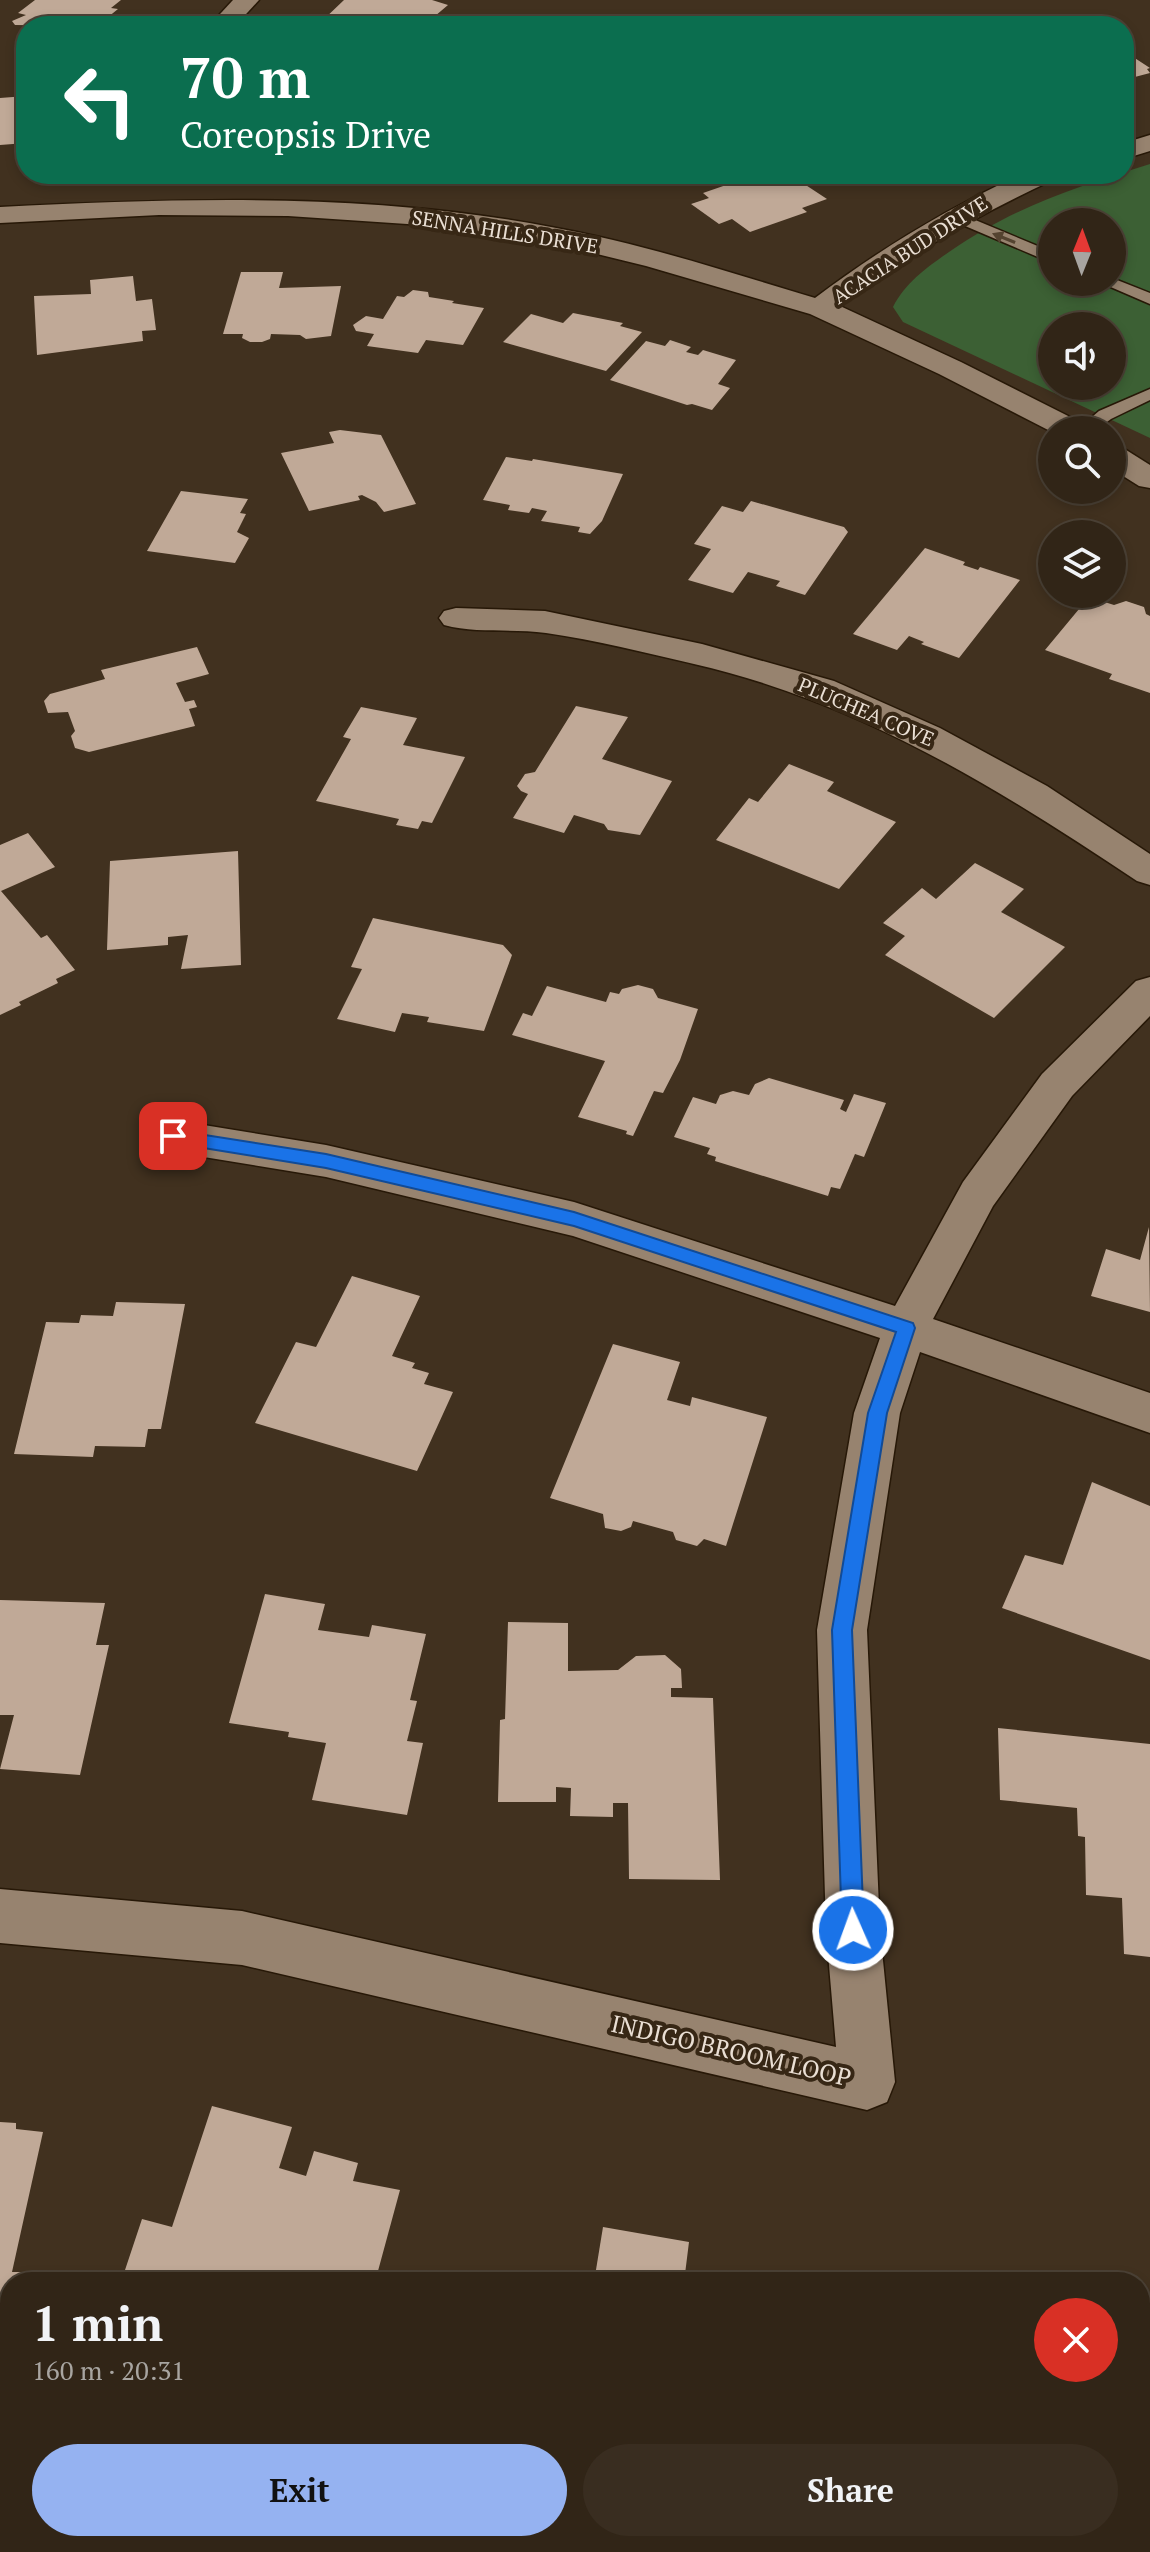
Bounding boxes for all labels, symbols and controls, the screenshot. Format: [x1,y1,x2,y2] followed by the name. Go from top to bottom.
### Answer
[180,40,310,114] text: 70 m
[48,48,152,152] icon: left
[180,111,431,158] text: Coreopsis Drive
[827,189,992,310] street label: ACACIA BUD DRIVE
[410,203,600,260] street label: SENNA HILLS DRIVE
[1038,208,1126,296] north arrow
[1038,208,1126,608] map controls
[992,232,1016,245] one-way arrow
[1038,312,1126,400] button: sound
[1038,416,1126,504] button: search
[1038,520,1126,608] button: layers
[794,671,938,752] street label: PLUCHEA COVE
[139,1102,207,1170] pin
[151,1114,195,1158] icon: arrive
[811,1888,895,1972] position arrow
[608,2007,854,2093] street label: INDIGO BROOM LOOP
[32,2291,163,2355] text: 1 min
[1034,2298,1118,2382] button: close
[32,2353,185,2387] text: 160 m · 20:31
[32,2444,567,2536] button: Exit
[583,2444,1118,2536] button: Share

